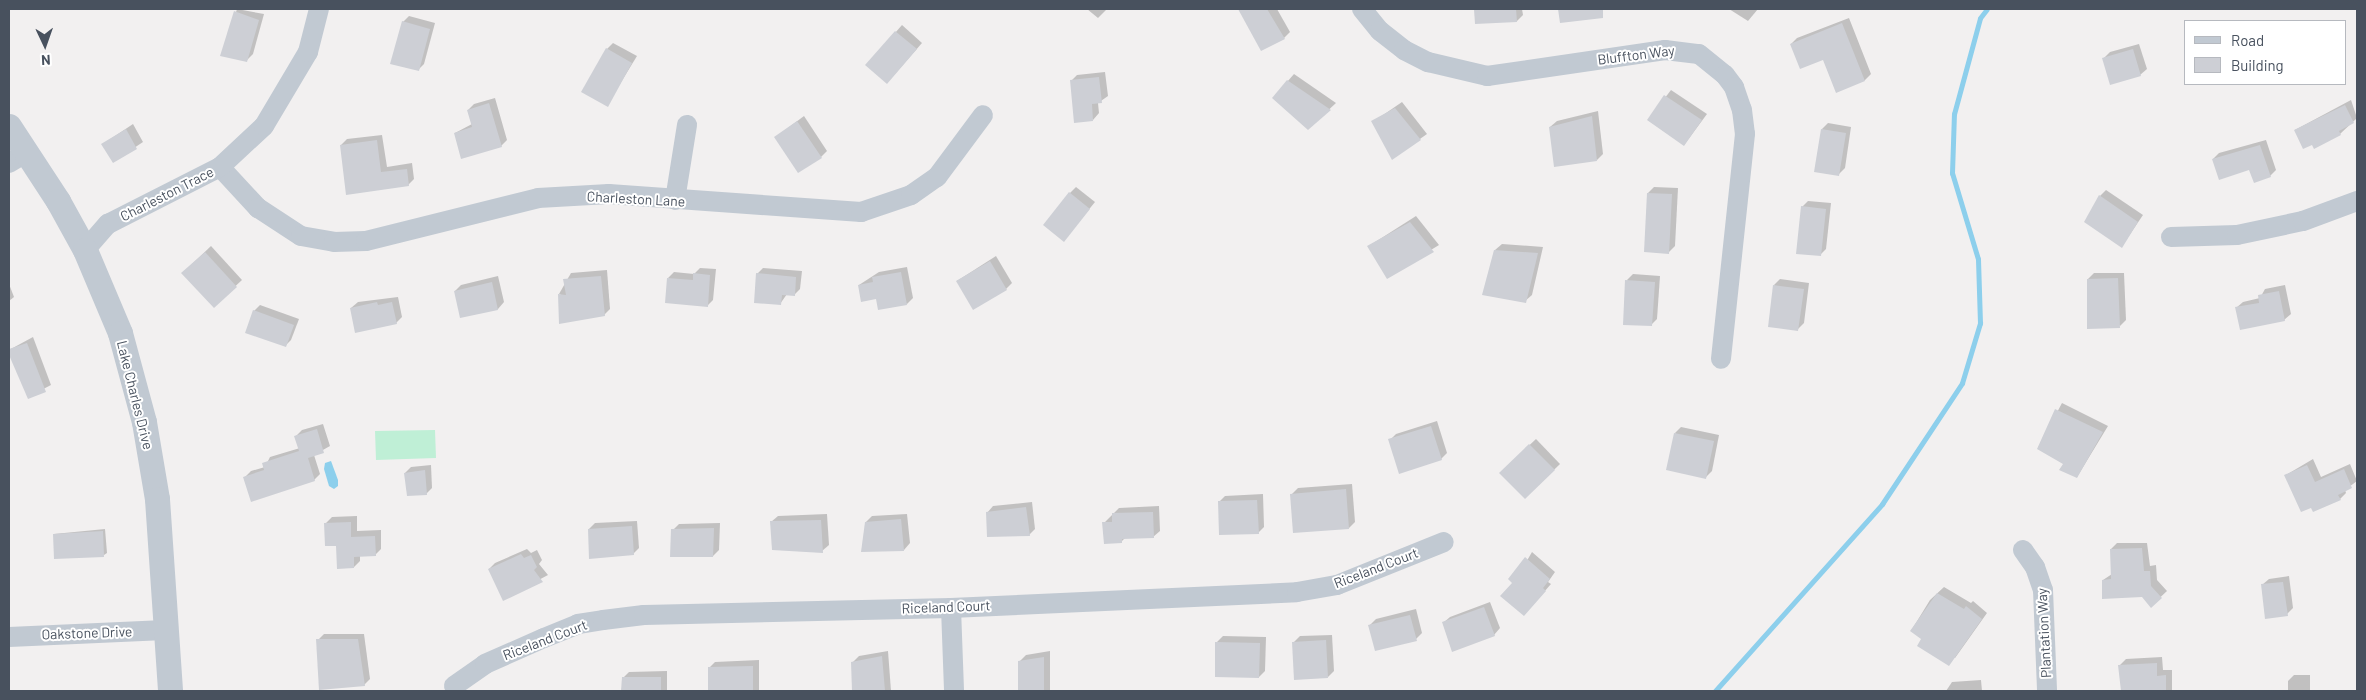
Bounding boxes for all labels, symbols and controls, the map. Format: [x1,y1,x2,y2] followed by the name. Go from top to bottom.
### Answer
[20,20,70,70] north arrow
[2184,20,2346,85] legend
[2231,31,2264,49] text: Road
[1597,42,1675,68] street label: Bluffton Way
[41,52,51,69] text: N
[2231,56,2284,74] text: Building
[117,163,217,225] street label: Charleston Trace
[586,188,686,210] street label: Charleston Lane
[113,339,157,451] street label: Lake Charles Drive
[1331,544,1421,592] street label: Riceland Court
[2033,588,2055,678] street label: Plantation Way
[901,597,991,617] street label: Riceland Court
[500,616,590,664] street label: Riceland Court
[41,623,133,643] street label: Oakstone Drive

